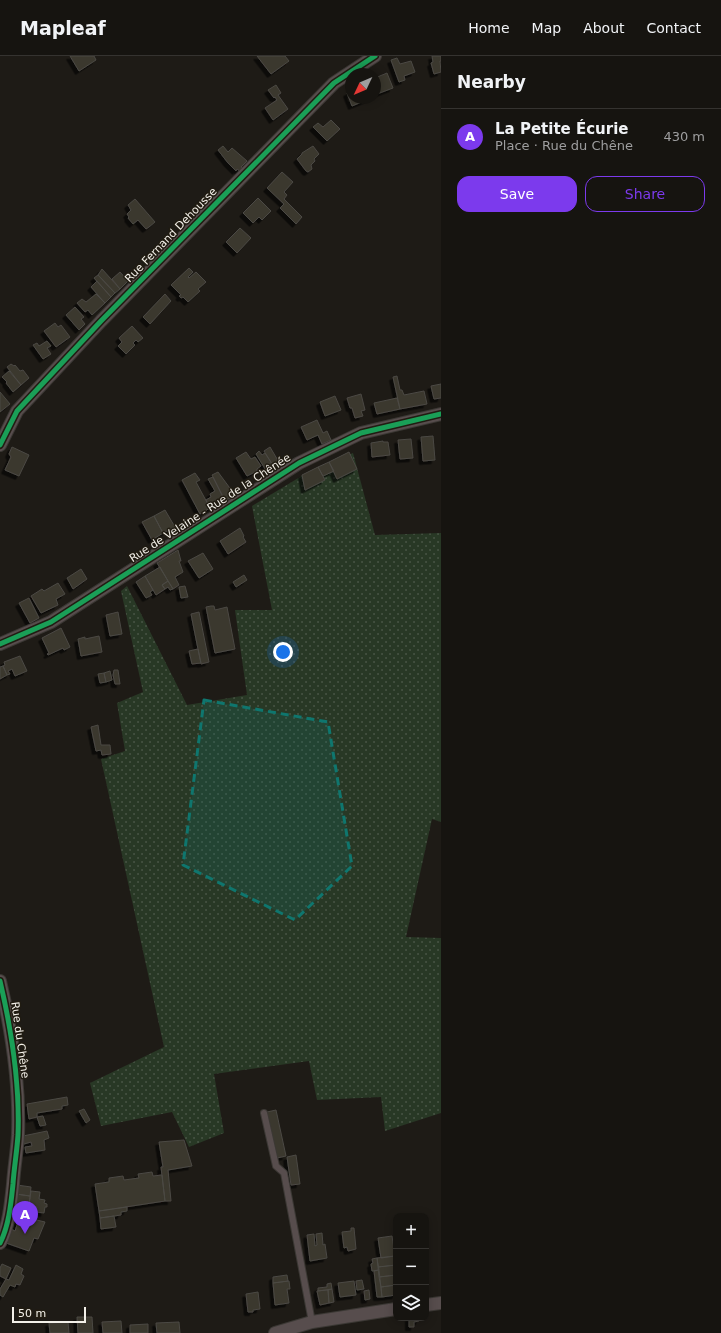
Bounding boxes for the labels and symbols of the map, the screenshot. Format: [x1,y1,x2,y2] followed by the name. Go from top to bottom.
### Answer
[345,68,381,104] north arrow
[122,185,220,285] street label: Rue Fernand Dehousse
[127,451,293,565] street label: Rue de Velaine - Rue de la Chênée
[273,642,293,662] your location
[8,1001,32,1079] street label: Rue du Chêne
[12,1201,38,1234] pin: A
[12,1305,86,1324] scale bar

